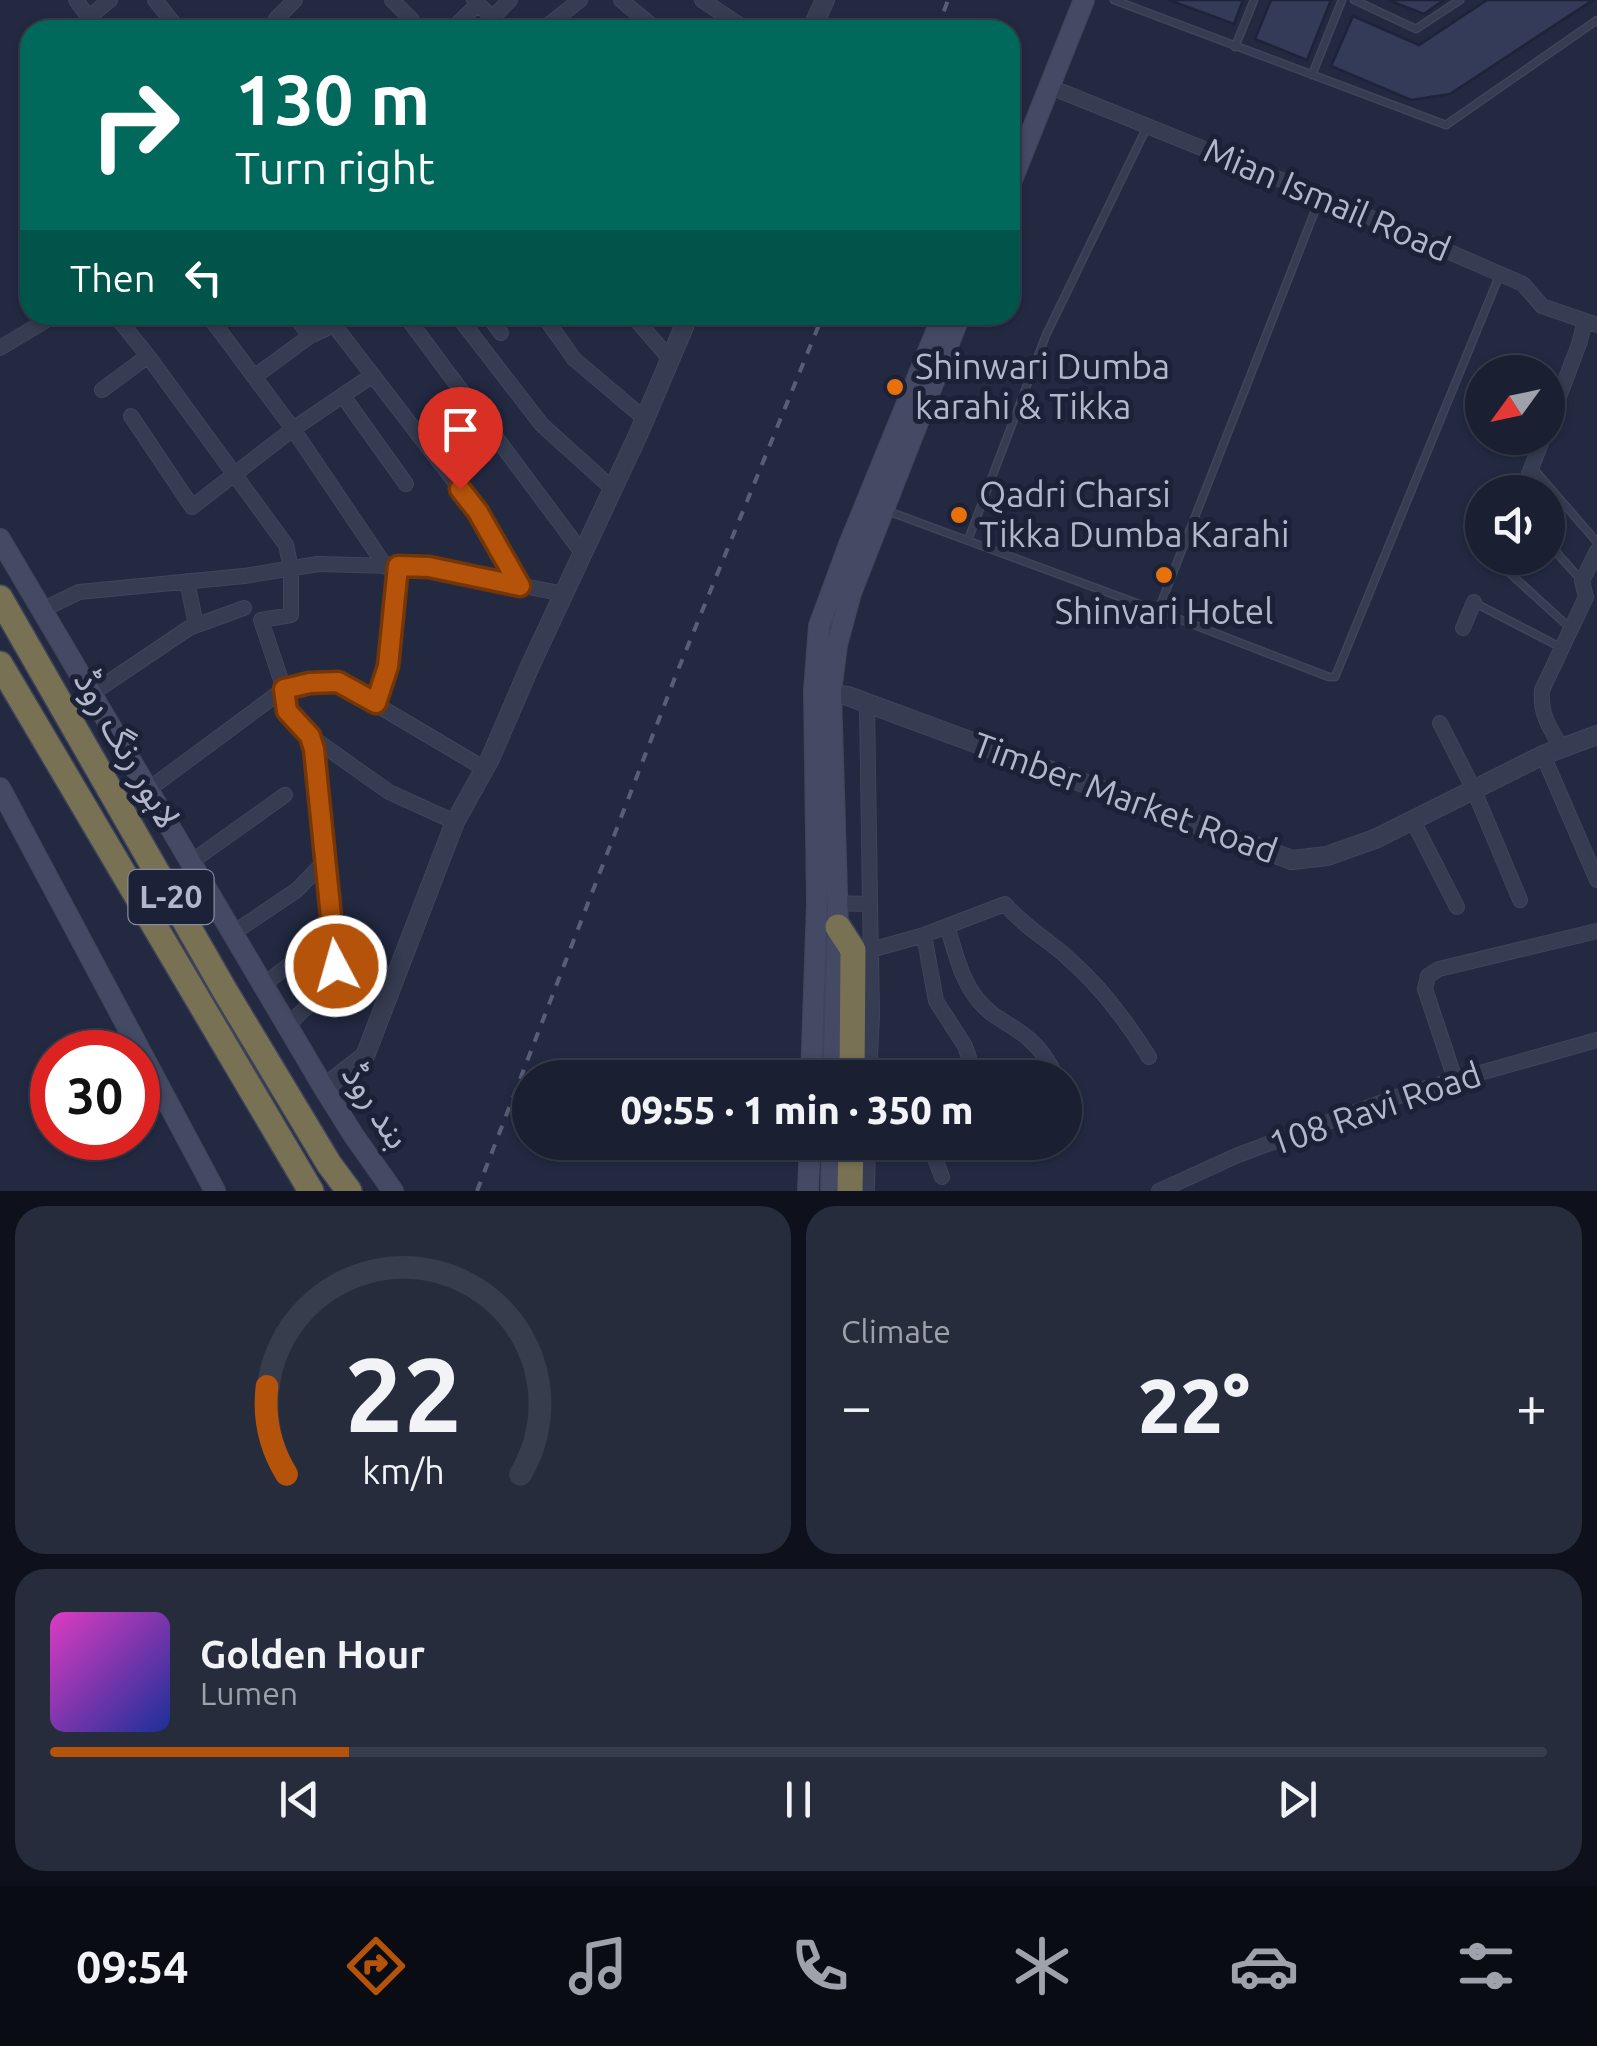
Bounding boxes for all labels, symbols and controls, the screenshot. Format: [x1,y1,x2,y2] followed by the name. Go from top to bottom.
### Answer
[70,60,200,190] icon: right
[235,60,430,138] text: 130 m
[1198,129,1457,269] street label: Mian Ismail Road
[235,142,435,193] text: Turn right
[176,250,231,305] icon: left
[70,257,156,299] text: Then
[915,346,1170,426] place label: Shinwari Dumba karahi & Tikka
[1465,355,1565,455] north arrow
[1465,355,1565,575] map controls
[884,376,906,398] marker: Shinwari Dumba karahi & Tikka
[418,387,503,490] pin
[433,402,488,457] icon: arrive
[979,474,1289,554] place label: Qadri Charsi Tikka Dumba Karahi
[1465,475,1565,575] button: sound
[948,504,970,526] marker: Qadri Charsi Tikka Dumba Karahi
[1153,564,1175,586] marker: Shinvari Hotel
[1055,591,1273,631] place label: Shinvari Hotel
[65,662,189,836] street label: لاہور رنگ روڈ
[968,723,1283,871] street label: Timber Market Road
[128,870,214,924] road number: L-20
[284,914,388,1018] position arrow
[30,1030,160,1160] speed limit sign: 30
[1264,1053,1486,1163] street label: 108 Ravi Road
[333,1055,419,1157] street label: بند روڈ
[620,1089,974,1131] text: 09:55 · 1 min · 350 m
[841,1313,951,1349] text: Climate
[344,1335,462,1452] text: 22
[1138,1363,1250,1447] text: 22°
[841,1375,872,1436] text: −
[1516,1375,1547,1436] text: +
[362,1451,444,1491] text: km/h
[200,1633,425,1675] text: Golden Hour
[200,1675,298,1711] text: Lumen
[272,1772,327,1827] icon: previous
[771,1772,826,1827] icon: pause
[1270,1772,1325,1827] icon: next
[341,1931,411,2001] icon: directions
[563,1931,633,2001] icon: music
[785,1931,855,2001] icon: phone
[1007,1931,1077,2001] icon: climate
[1229,1931,1299,2001] icon: car
[1451,1931,1521,2001] icon: filters
[76,1941,189,1992] text: 09:54

